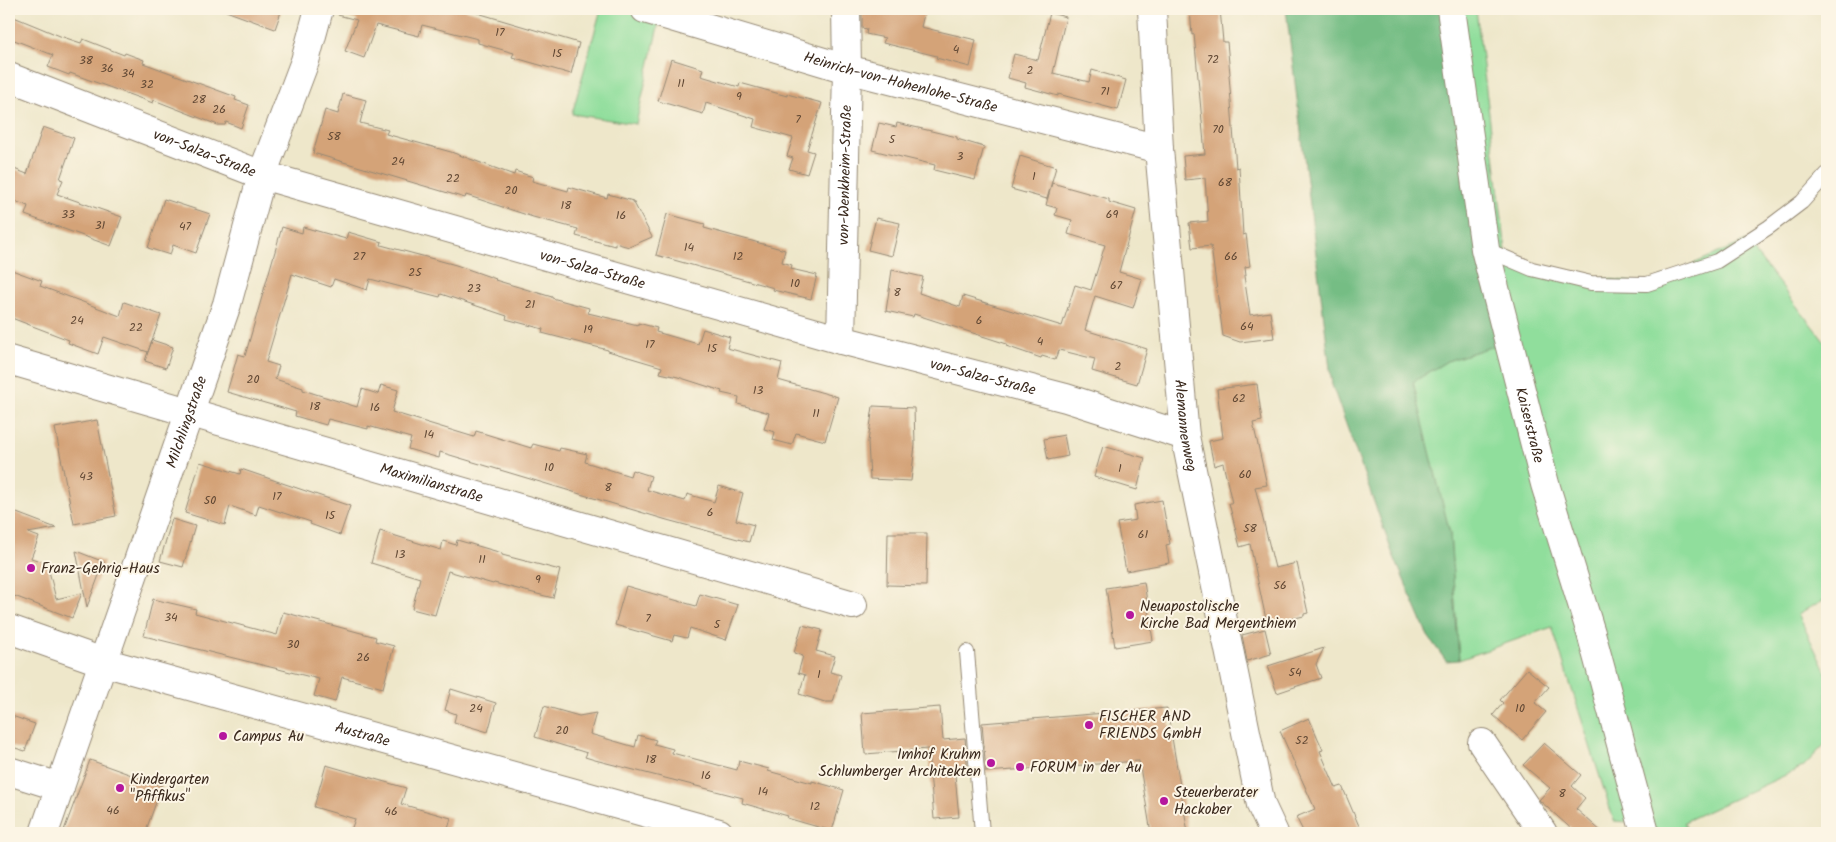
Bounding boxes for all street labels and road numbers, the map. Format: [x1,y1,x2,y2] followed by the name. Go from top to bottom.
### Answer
[801,46,1000,120] street label: Heinrich-von-Hohenlohe-Straße
[832,105,859,245] street label: von-Wenkheim-Straße
[149,123,260,185] street label: von-Salza-Straße
[537,244,648,297] street label: von-Salza-Straße
[927,352,1039,403] street label: von-Salza-Straße
[160,373,214,472] street label: Milchlingstraße
[1167,378,1203,474] street label: Alemannenweg
[1508,385,1550,466] street label: Kaiserstraße
[377,457,486,510] street label: Maximilianstraße
[332,716,393,754] street label: Austraße

